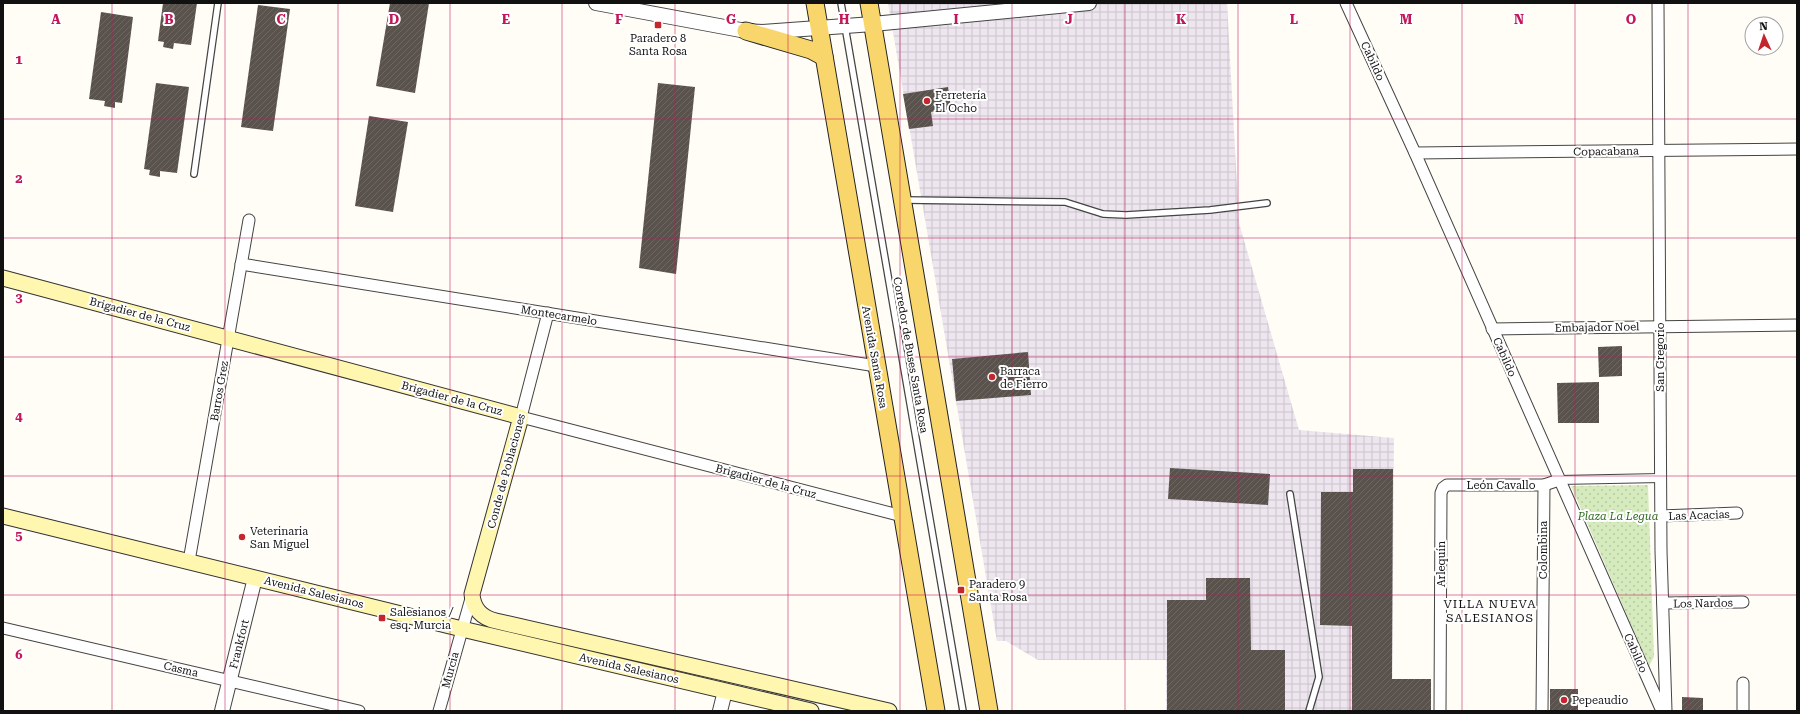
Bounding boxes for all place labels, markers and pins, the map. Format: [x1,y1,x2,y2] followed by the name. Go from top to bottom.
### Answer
[653,20,663,30] marker: Paradero 8 Santa Rosa
[629,32,687,58] place label: Paradero 8 Santa Rosa
[935,89,986,115] place label: Ferretería El Ocho
[922,96,932,106] marker: Ferretería El Ocho
[1000,365,1048,391] place label: Barraca de Fierro
[987,372,997,382] marker: Barraca de Fierro
[250,525,310,551] place label: Veterinaria San Miguel
[237,532,247,542] marker: Veterinaria San Miguel
[969,578,1027,604] place label: Paradero 9 Santa Rosa
[956,585,966,595] marker: Paradero 9 Santa Rosa
[390,606,454,632] place label: Salesianos / esq. Murcia
[377,613,387,623] marker: Salesianos / esq. Murcia
[1572,694,1628,707] place label: Pepeaudio
[1559,695,1569,705] marker: Pepeaudio

